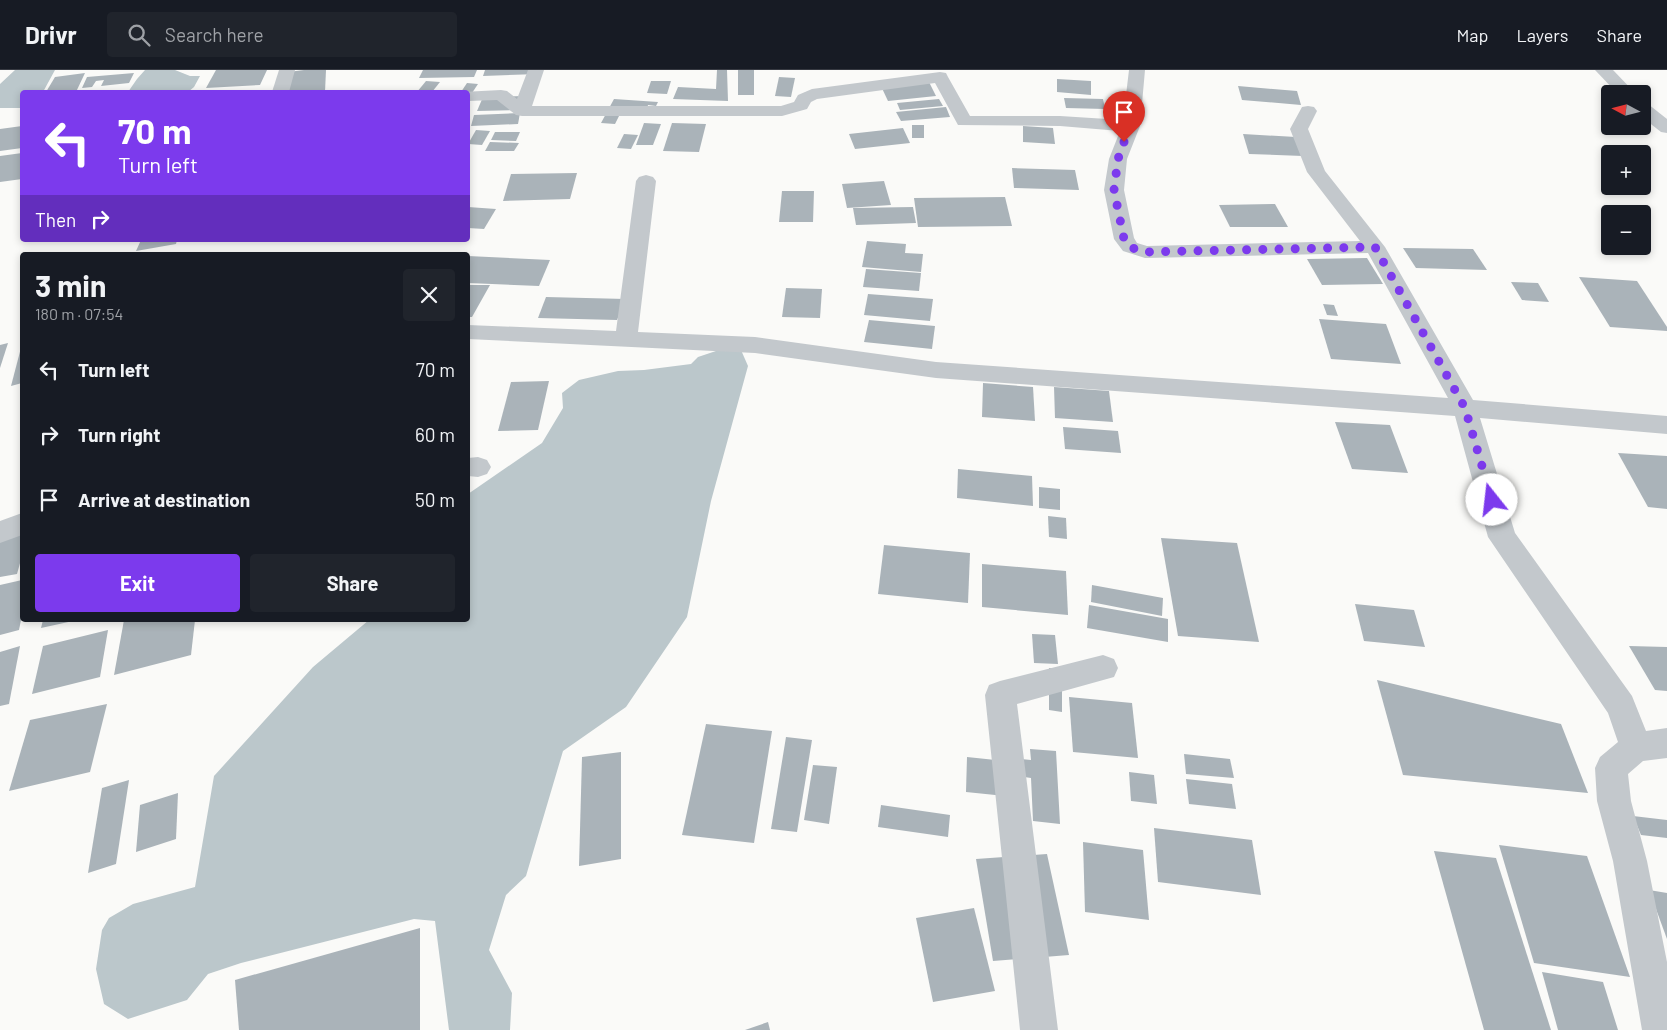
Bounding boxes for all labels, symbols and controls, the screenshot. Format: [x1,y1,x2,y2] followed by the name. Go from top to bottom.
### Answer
[107,12,457,57] search box
[25,20,77,49] text: Drivr
[125,21,153,49] icon: search
[165,23,264,46] text: Search here
[1456,24,1488,46] text: Map
[1516,24,1569,46] text: Layers
[1597,24,1642,46] text: Share
[1601,85,1651,135] north arrow
[1601,85,1651,255] map controls
[1103,91,1145,142] pin
[1110,98,1138,126] icon: arrive
[118,109,192,151] text: 70 m
[35,110,100,175] icon: left
[1601,145,1651,195] button: +
[118,151,198,177] text: Turn left
[86,205,114,233] icon: right
[1601,205,1651,255] button: −
[35,208,76,231] text: Then
[35,267,106,303] text: 3 min
[403,269,455,321] button: close
[35,304,123,323] text: 180 m · 07:54
[35,356,63,384] icon: left
[78,358,149,381] text: Turn left
[416,358,455,381] text: 70 m
[35,421,63,449] icon: right
[78,423,160,446] text: Turn right
[415,423,455,446] text: 60 m
[1465,473,1517,525] position arrow
[35,486,63,514] icon: arrive
[78,488,250,511] text: Arrive at destination
[415,488,455,511] text: 50 m
[35,554,240,612] button: Exit
[250,554,455,612] button: Share

